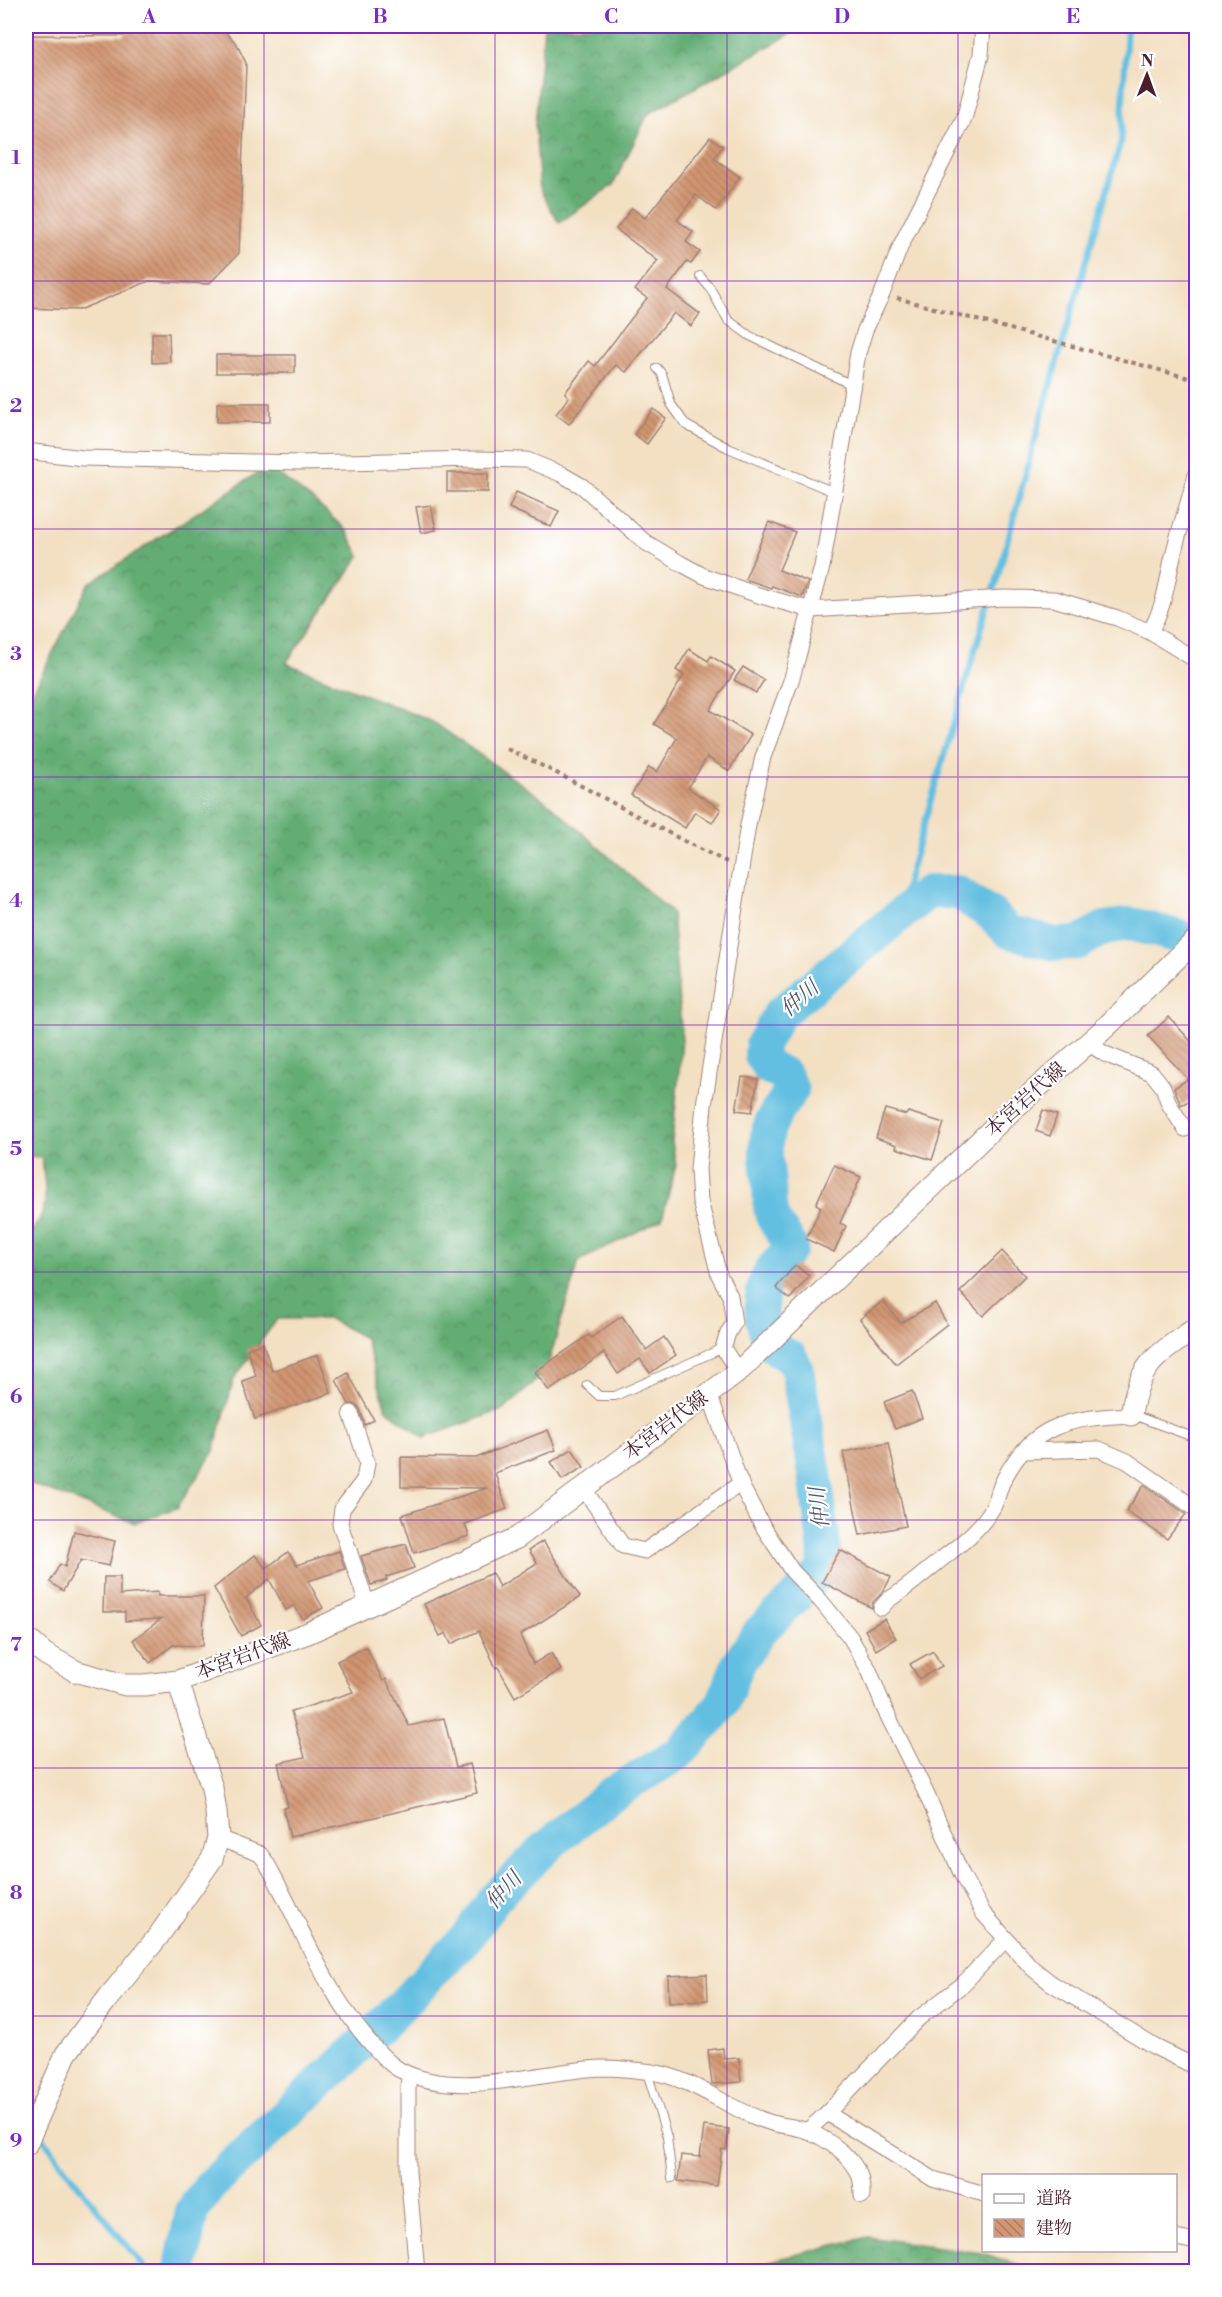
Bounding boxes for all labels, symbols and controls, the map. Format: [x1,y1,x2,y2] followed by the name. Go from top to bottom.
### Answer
[141,5,157,30] text: A
[372,5,388,30] text: B
[604,5,618,30] text: C
[834,5,850,30] text: D
[1066,5,1080,30] text: E
[1117,45,1177,105] north arrow
[1141,51,1154,71] text: N
[11,146,21,171] text: 1
[10,394,22,419] text: 2
[10,642,22,667] text: 3
[9,889,23,914] text: 4
[776,974,826,1023] water label: 仲川
[980,1057,1072,1143] street label: 本宮岩代線
[10,1137,22,1162] text: 5
[10,1385,23,1410] text: 6
[619,1386,713,1466] street label: 本宮岩代線
[804,1484,835,1530] water label: 仲川
[192,1628,294,1686] street label: 本宮岩代線
[10,1633,22,1658] text: 7
[480,1865,529,1915] water label: 仲川
[10,1881,23,1906] text: 8
[10,2129,22,2154] text: 9
[982,2174,1177,2252] legend
[1036,2187,1072,2210] text: 道路
[1036,2217,1072,2240] text: 建物

